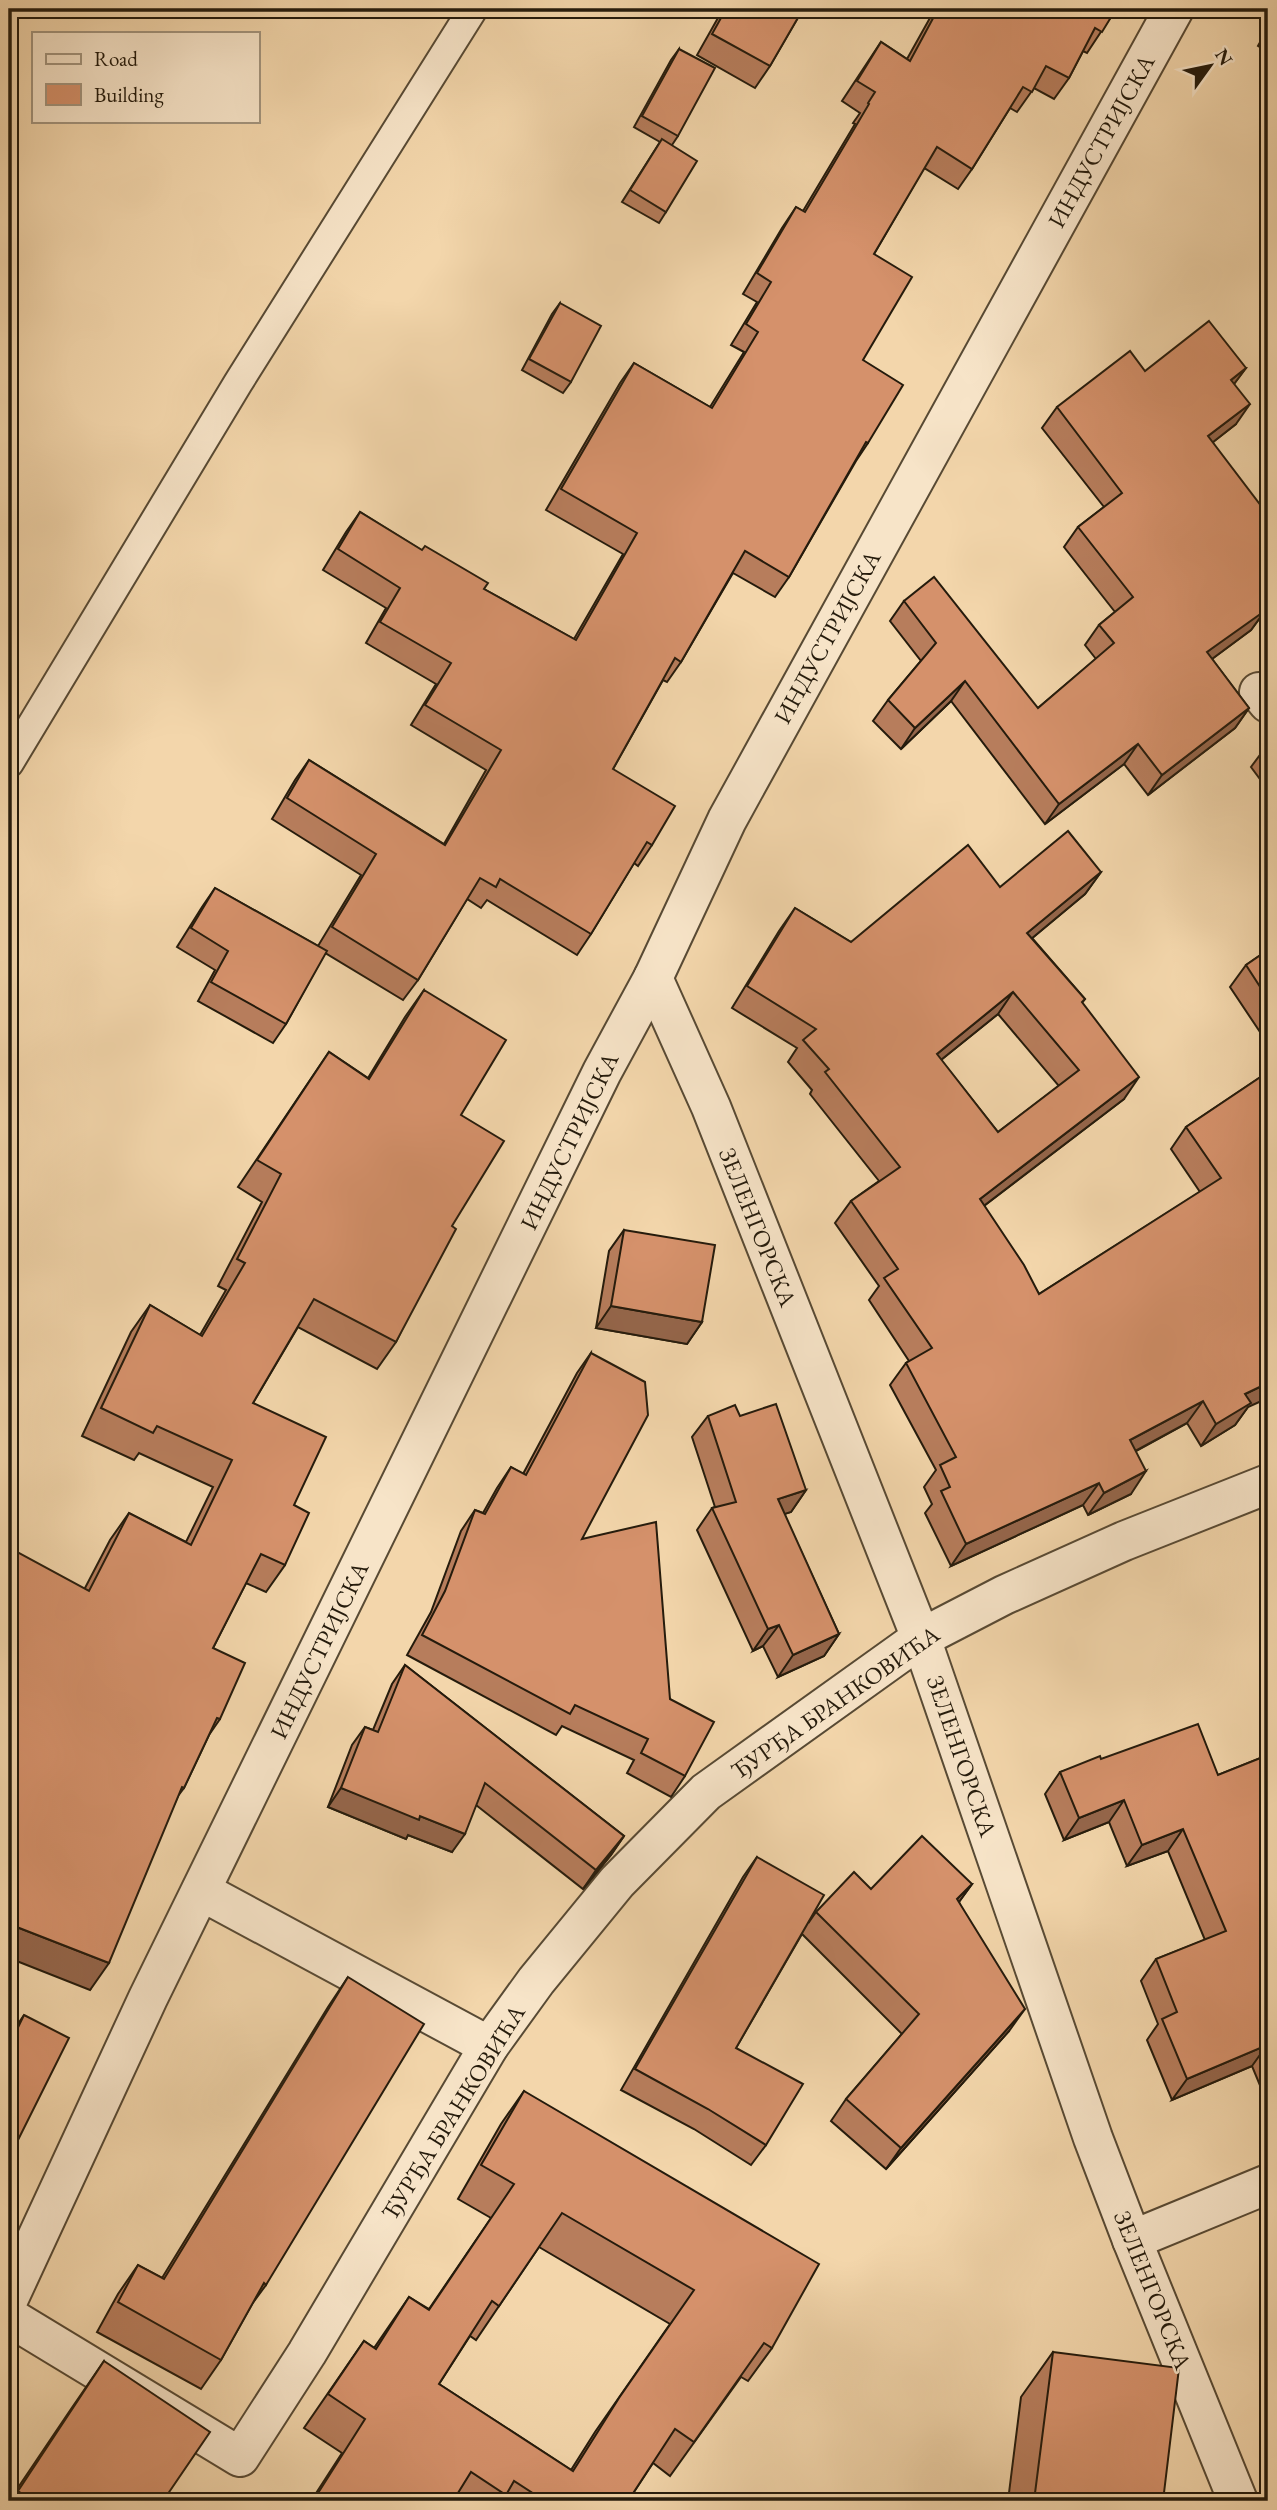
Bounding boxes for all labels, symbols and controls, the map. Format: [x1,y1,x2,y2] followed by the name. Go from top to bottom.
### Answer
[32,32,259,122] legend
[1176,32,1246,102] north arrow
[1209,44,1239,71] text: N
[94,45,138,72] text: Road
[1041,49,1162,233] street label: ИНДУСТРИЈСКА
[94,81,164,108] text: Building
[767,545,888,729] street label: ИНДУСТРИЈСКА
[513,1047,625,1235] street label: ИНДУСТРИЈСКА
[712,1143,804,1311] street label: ЗЕЛЕНГОРСКА
[263,1556,375,1744] street label: ИНДУСТРИЈСКА
[725,1618,946,1786] street label: ЂУРЂА БРАНКОВИЋА
[920,1671,1004,1841] street label: ЗЕЛЕНГОРСКА
[374,1998,532,2225] street label: ЂУРЂА БРАНКОВИЋА
[1107,2206,1199,2374] street label: ЗЕЛЕНГОРСКА

